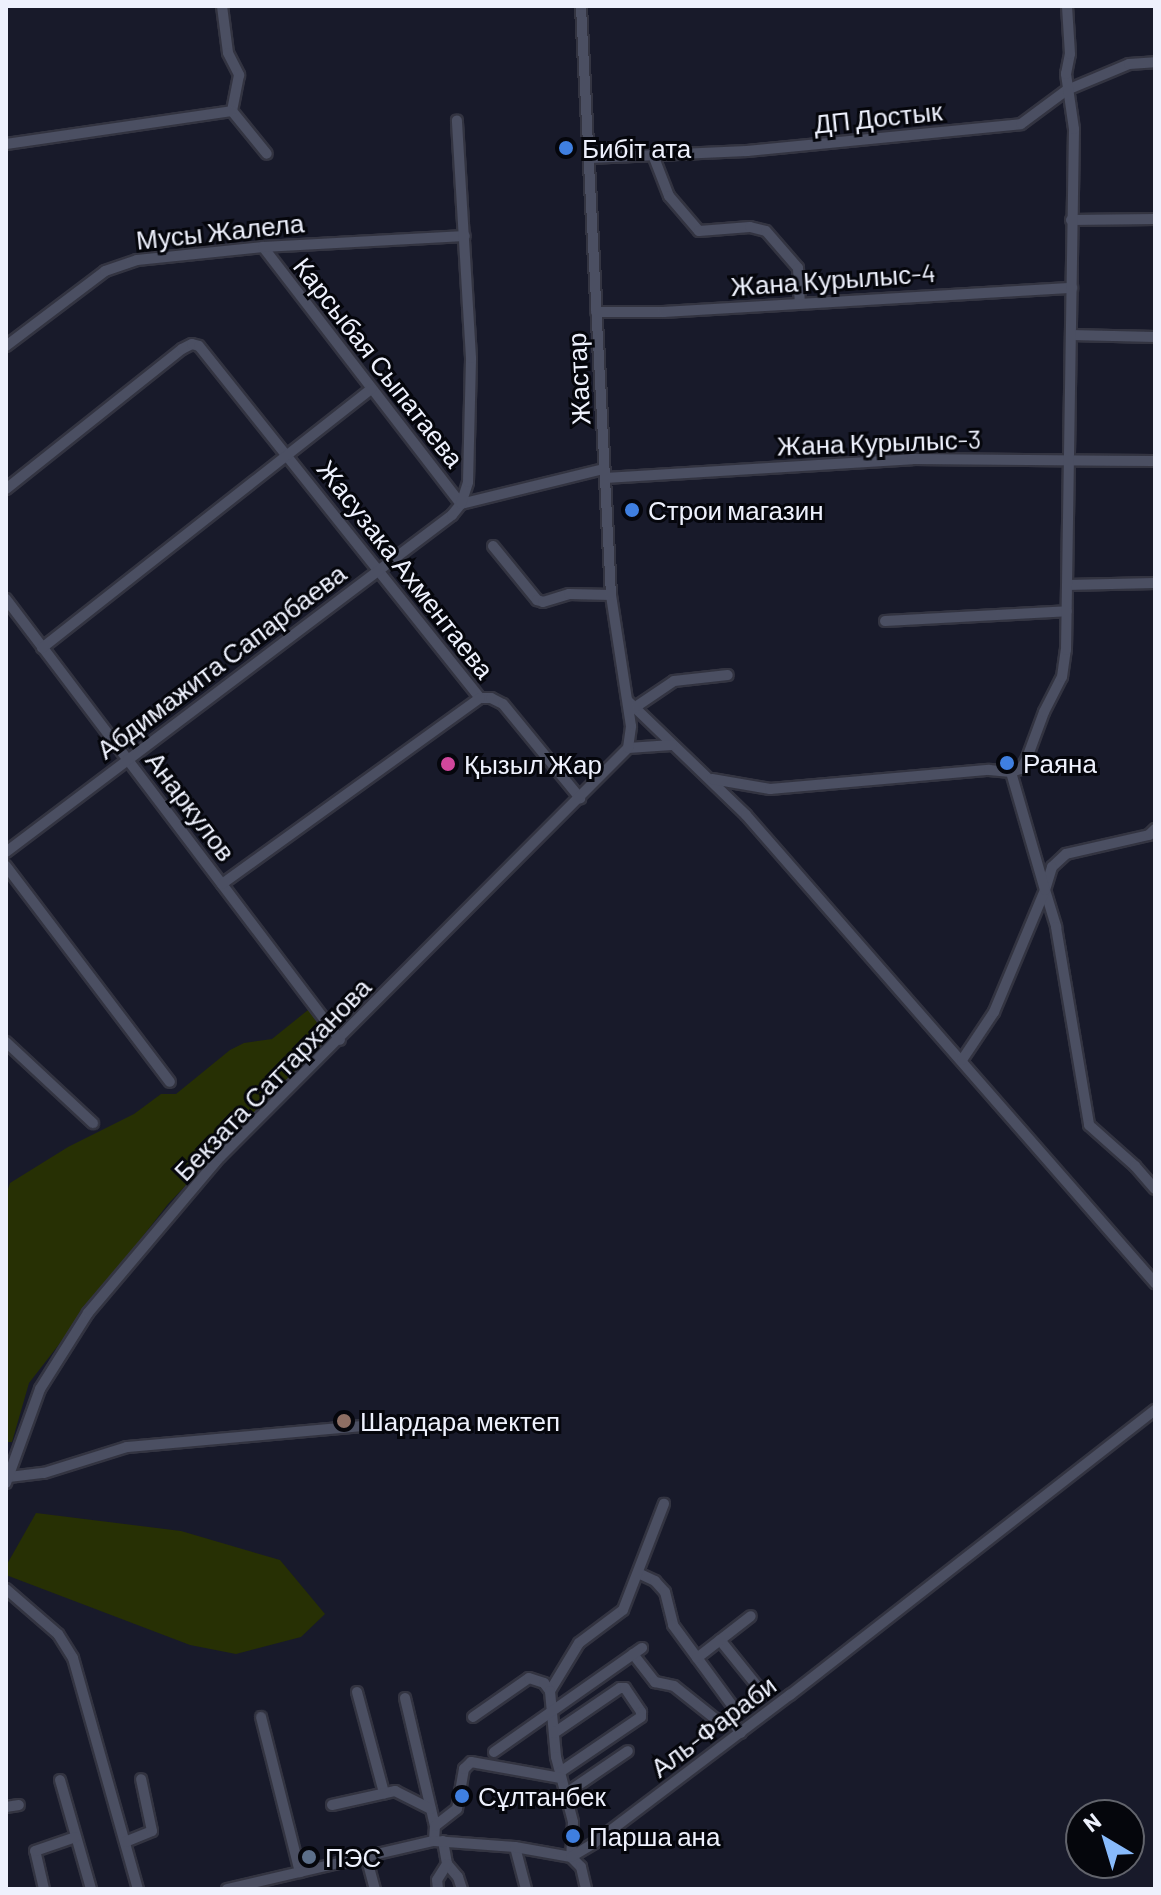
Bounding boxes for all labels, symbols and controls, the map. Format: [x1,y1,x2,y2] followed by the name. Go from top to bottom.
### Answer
[812,95,944,139] street label: ДП Достык
[582,132,691,164] place label: Бибіт ата
[557,139,575,157] marker: Бибіт ата
[134,207,306,255] street label: Мусы Жалела
[287,251,471,473] street label: Карсыбая Сыпатаева
[730,256,936,302] street label: Жана Курылыс-4
[560,332,596,426] street label: Жастар
[776,423,982,461] street label: Жана Курылыс-3
[311,454,501,684] street label: Жасузака Ахментаева
[648,494,824,526] place label: Строи магазин
[623,501,641,519] marker: Строи магазин
[90,557,352,765] street label: Абдимажита Сапарбаева
[140,745,242,867] street label: Анаркулов
[1023,747,1097,779] place label: Раяна
[464,748,602,780] place label: Қызыл Жар
[998,754,1016,772] marker: Раяна
[439,755,457,773] marker: Қызыл Жар
[167,971,377,1187] street label: Бекзата Саттарханова
[360,1405,560,1437] place label: Шардара мектеп
[335,1412,353,1430] marker: Шардара мектеп
[644,1669,782,1783] street label: Аль-Фараби
[478,1780,606,1812] place label: Сұлтанбек
[453,1787,471,1805] marker: Сұлтанбек
[1065,1799,1145,1879] north arrow
[1078,1807,1105,1836] text: N
[589,1820,720,1852] place label: Парша ана
[564,1827,582,1845] marker: Парша ана
[325,1841,381,1873] place label: ПЭС
[300,1848,318,1866] marker: ПЭС

